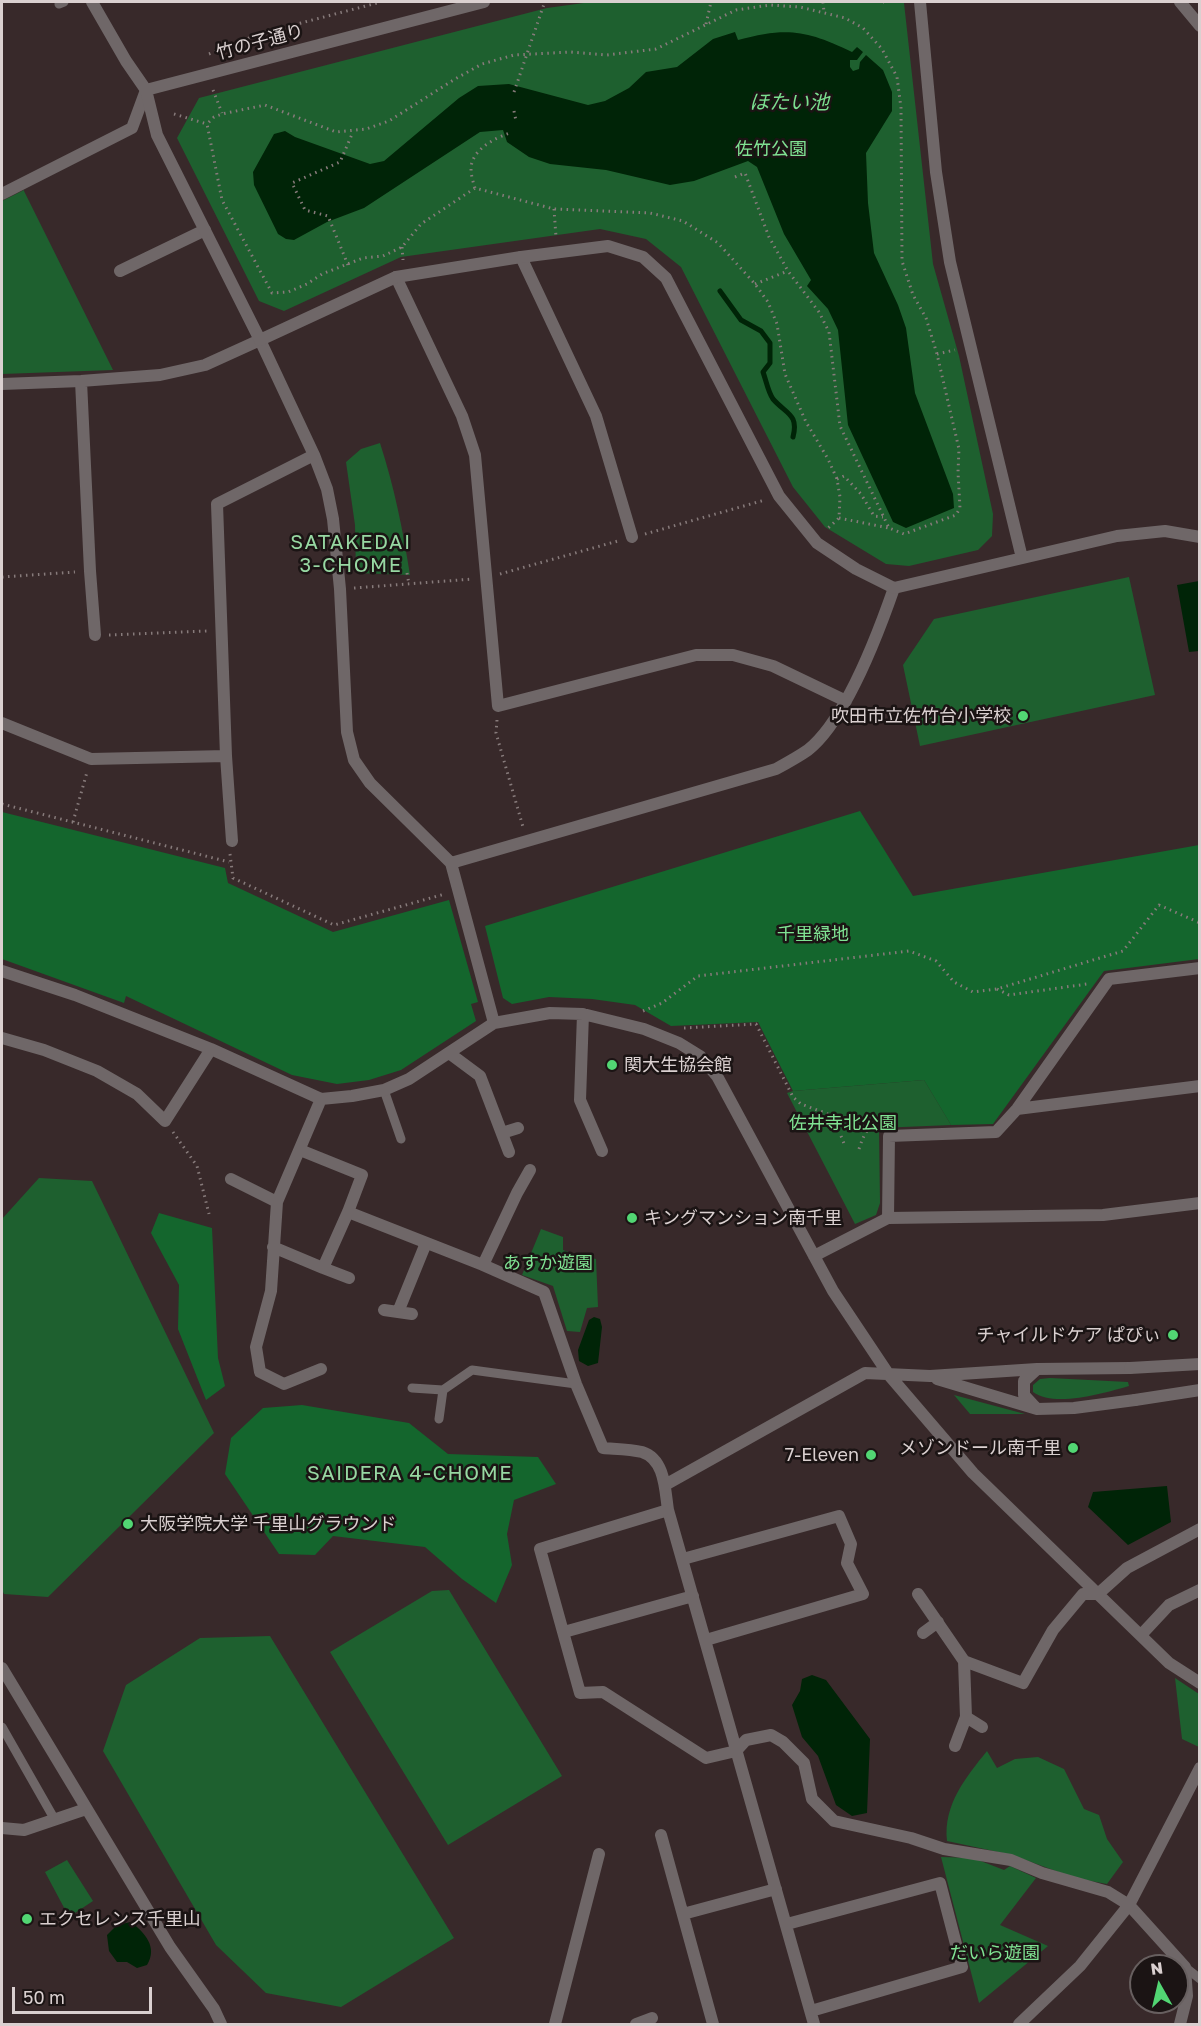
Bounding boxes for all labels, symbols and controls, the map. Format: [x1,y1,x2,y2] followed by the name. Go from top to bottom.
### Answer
[214,20,306,64] street label: 竹の子通り
[749,91,829,115] water label: ほたい池
[735,138,807,160] park label: 佐竹公園
[290,531,412,578] district label: SATAKEDAI 3-CHOME
[831,705,1011,727] place label: 吹田市立佐竹台小学校
[1016,709,1030,723] marker: 吹田市立佐竹台小学校
[777,923,849,945] park label: 千里緑地
[624,1054,732,1076] place label: 関大生協会館
[605,1058,619,1072] marker: 関大生協会館
[789,1112,897,1134] park label: 佐井寺北公園
[644,1207,842,1229] place label: キングマンション南千里
[625,1211,639,1225] marker: キングマンション南千里
[503,1252,593,1274] park label: あすか遊園
[977,1324,1161,1346] place label: チャイルドケア ぱぴぃ
[1166,1328,1180,1342] marker: チャイルドケア ぱぴぃ
[899,1437,1061,1459] place label: メゾンドール南千里
[1066,1441,1080,1455] marker: メゾンドール南千里
[785,1444,859,1466] place label: 7-Eleven
[864,1448,878,1462] marker: 7-Eleven
[307,1462,513,1486] district label: SAIDERA 4-CHOME
[140,1513,396,1535] place label: 大阪学院大学 千里山グラウンド
[121,1517,135,1531] marker: 大阪学院大学 千里山グラウンド
[39,1908,201,1930] place label: エクセレンス千里山
[20,1912,34,1926] marker: エクセレンス千里山
[950,1942,1040,1964] park label: だいら遊園
[1129,1954,1189,2014] north arrow
[1149,1957,1164,1979] text: N
[15,1975,154,2013] scale bar
[23,1986,65,2008] text: 50 m

